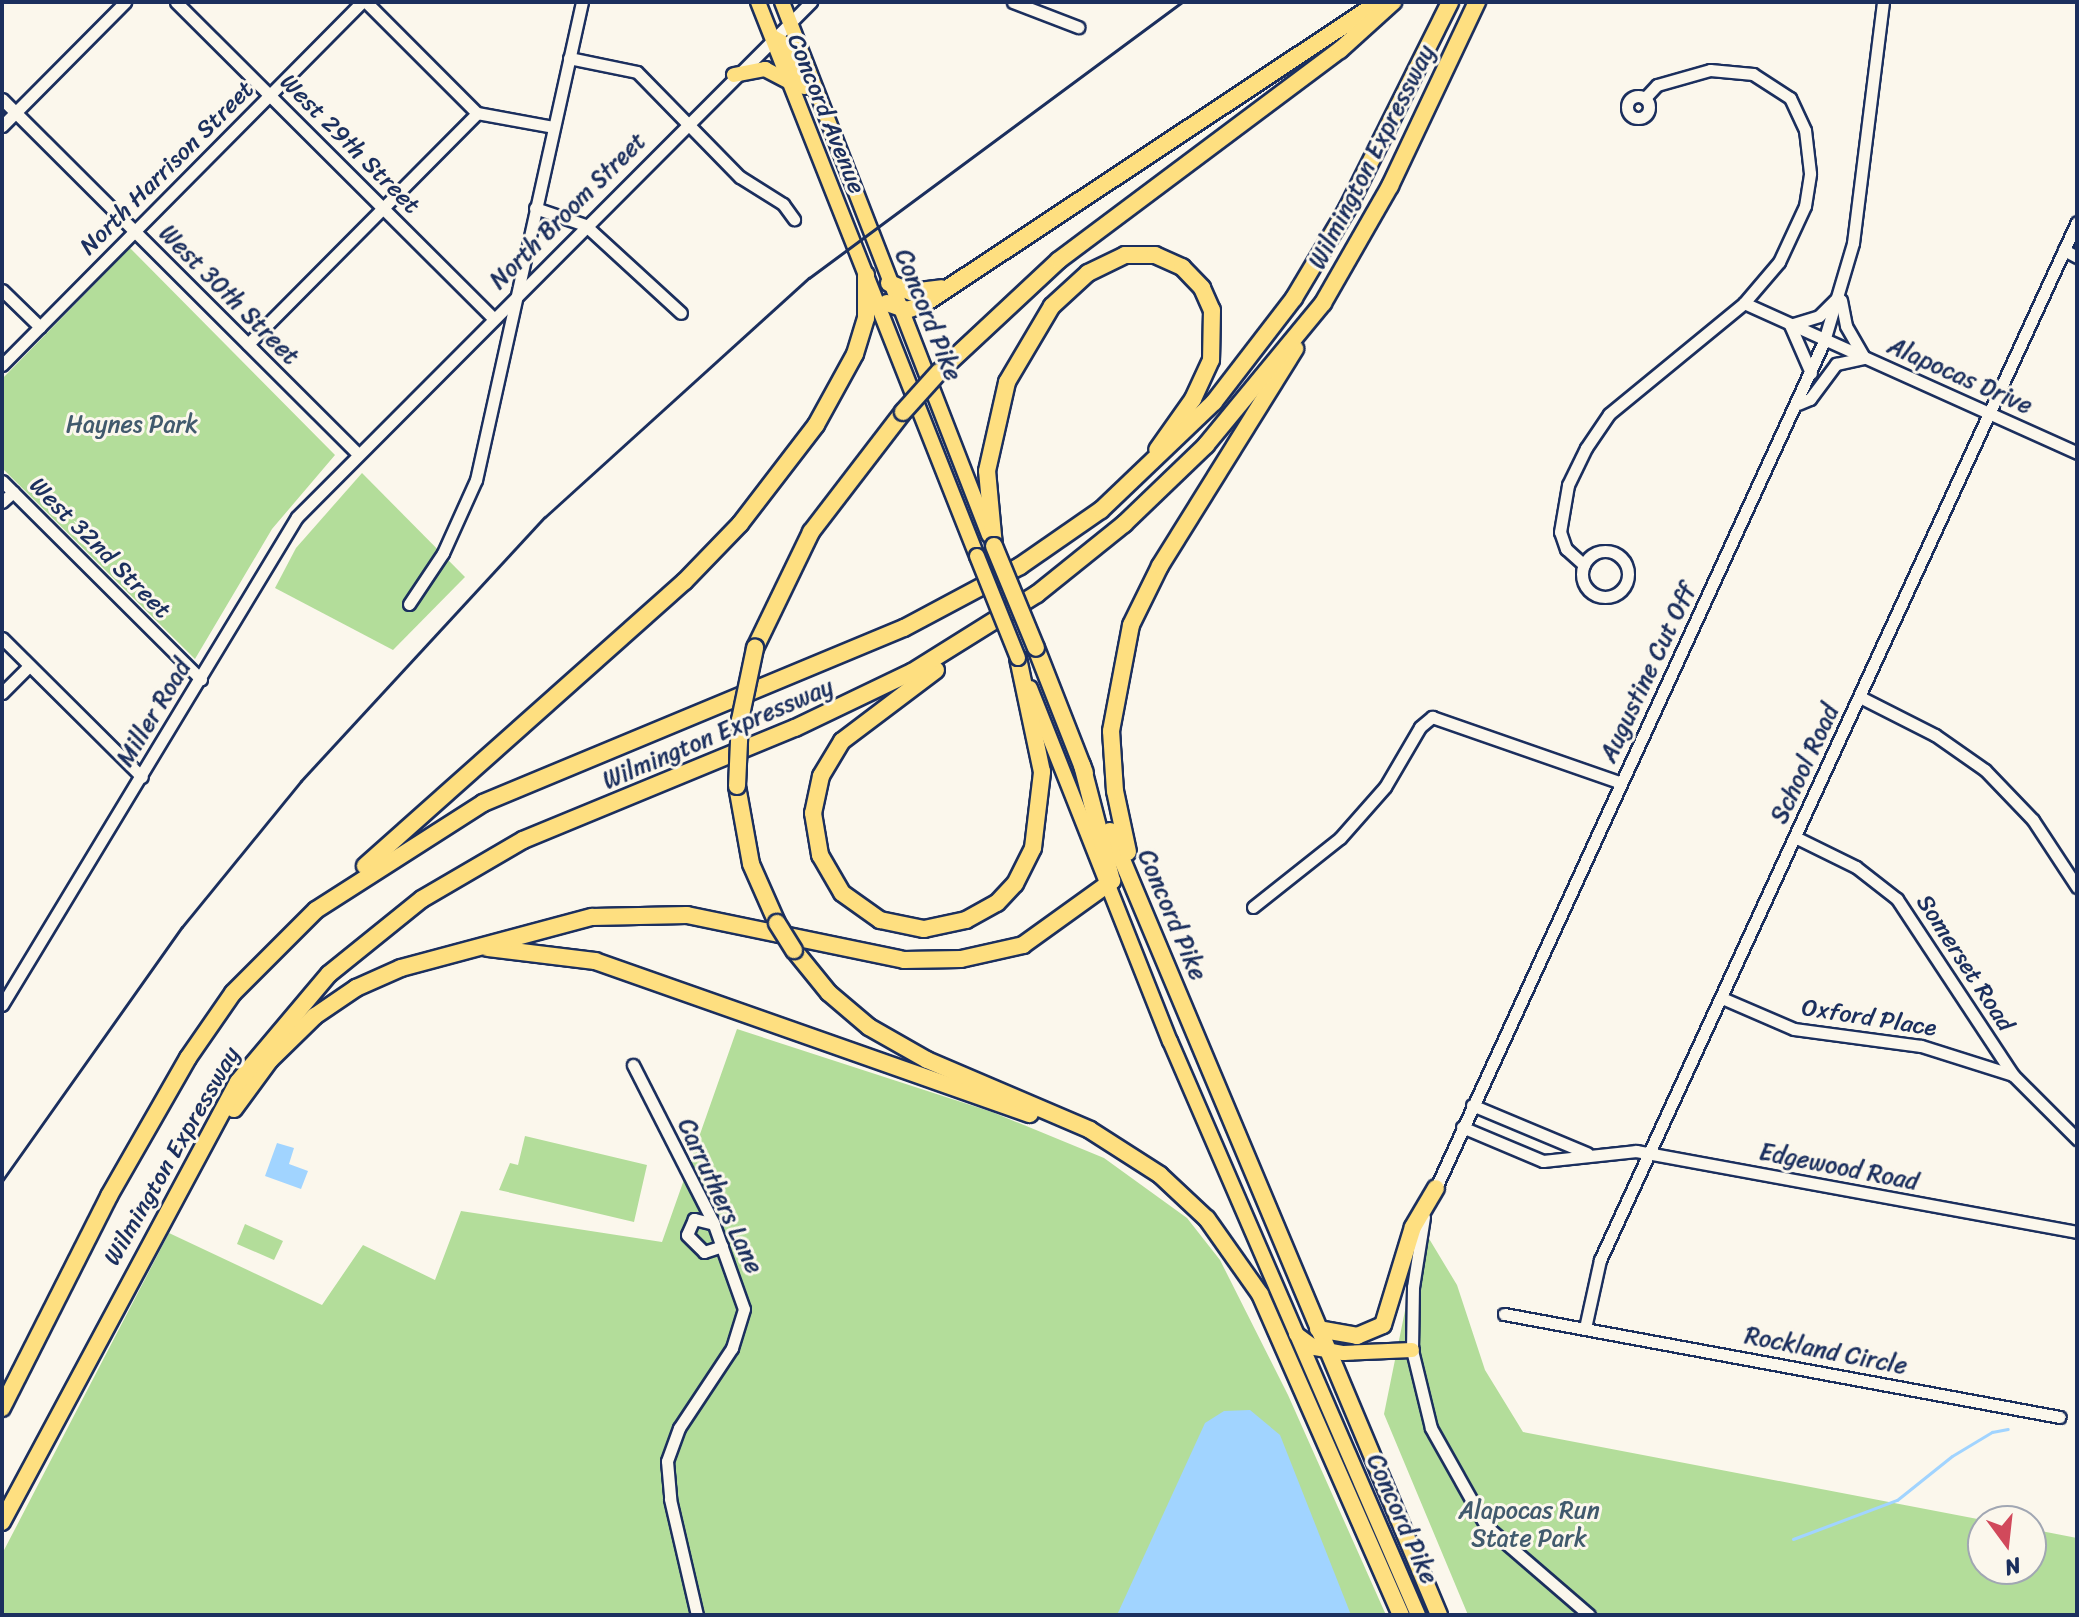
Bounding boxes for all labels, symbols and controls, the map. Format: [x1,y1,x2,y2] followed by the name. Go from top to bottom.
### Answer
[781,30,871,198] street label: Concord Avenue
[1303,40,1441,274] street label: Wilmington Expressway
[274,68,426,220] street label: West 29th Street
[74,75,260,261] street label: North Harrison Street
[483,126,653,296] street label: North Broom Street
[153,219,305,371] street label: West 30th Street
[889,245,967,385] street label: Concord Pike
[1883,331,2037,421] street label: Alapocas Drive
[66,411,198,439] park label: Haynes Park
[24,472,176,624] street label: West 32nd Street
[1594,579,1702,767] street label: Augustine Cut Off
[111,654,197,772] street label: Miller Road
[598,672,838,796] street label: Wilmington Expressway
[1765,700,1845,828] street label: School Road
[1132,845,1212,985] street label: Concord Pike
[1910,889,2020,1037] street label: Somerset Road
[1799,993,1939,1043] street label: Oxford Place
[98,1042,246,1270] street label: Wilmington Expressway
[672,1114,768,1278] street label: Carruthers Lane
[1757,1137,1921,1197] street label: Edgewood Road
[1742,1321,1910,1381] street label: Rockland Circle
[1361,1450,1443,1588] street label: Concord Pike
[1458,1497,1600,1553] park label: Alapocas Run State Park
[1967,1505,2047,1585] north arrow
[2000,1546,2025,1588] text: N

